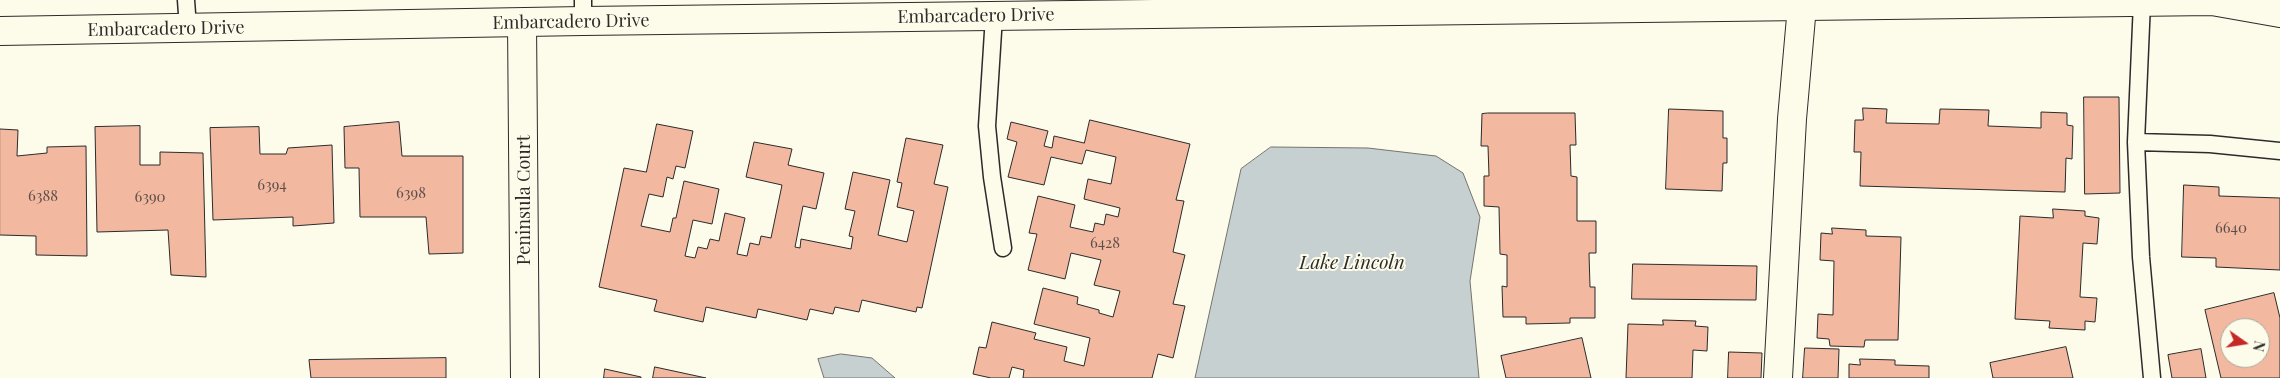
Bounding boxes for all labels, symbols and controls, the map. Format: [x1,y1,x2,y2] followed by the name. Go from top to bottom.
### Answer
[897,4,1055,28] street label: Embarcadero Drive
[492,10,650,34] street label: Embarcadero Drive
[87,17,245,41] street label: Embarcadero Drive
[513,135,535,265] street label: Peninsula Court
[257,176,287,194] house number: 6394
[396,184,426,202] house number: 6398
[28,187,58,205] house number: 6388
[134,188,166,206] house number: 6390
[2215,219,2247,237] house number: 6640
[1090,234,1120,252] house number: 6428
[1299,252,1405,274] water label: Lake Lincoln
[2220,318,2270,368] north arrow
[2249,339,2270,353] text: N

